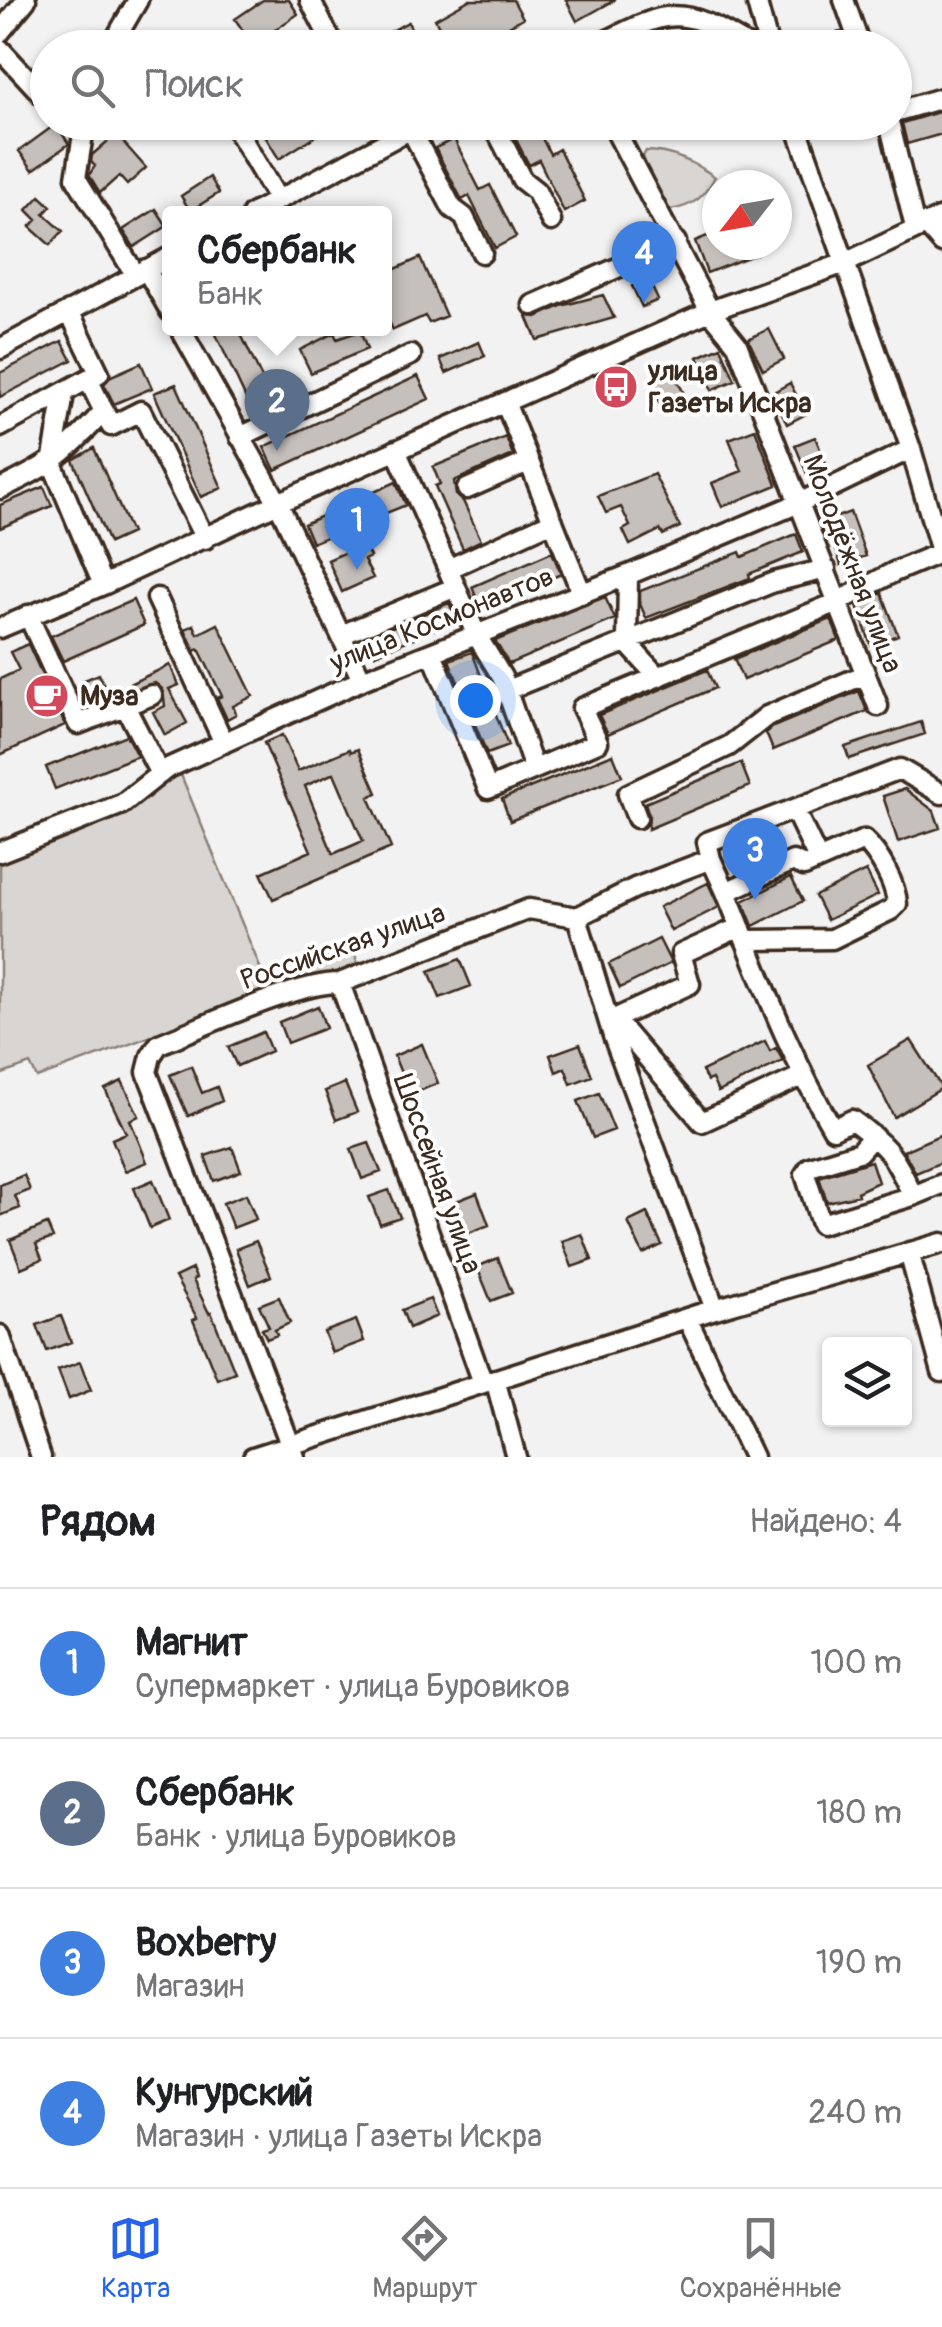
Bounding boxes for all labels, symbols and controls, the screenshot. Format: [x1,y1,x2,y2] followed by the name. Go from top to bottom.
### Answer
[30,30,912,140] search box
[65,58,120,113] icon: search
[145,61,244,109] text: Поиск
[702,170,792,260] north arrow
[162,206,392,336] popup
[612,220,676,303] pin: 4
[197,227,357,275] text: Сбербанк
[197,275,264,315] text: Банк
[647,354,812,421] place label: улица Газеты Искра
[593,364,639,410] bus stop icon: улица Газеты Искра
[244,368,310,451] pin: 2
[794,450,910,678] street label: Молодёжная улица
[324,488,390,570] pin: 1
[324,559,559,681] street label: улица Космонавтов
[24,673,70,719] cafe icon: Муза
[450,675,501,726] your location
[80,679,139,714] place label: Муза
[722,818,788,900] pin: 3
[236,896,450,998] street label: Российская улица
[385,1070,489,1278] street label: Шоссейная улица
[822,1337,912,1427] map controls
[822,1337,912,1427] button: layers
[40,1496,156,1548] text: Рядом
[749,1502,902,1542] text: Найдено: 4
[135,1619,248,1667] text: Магнит
[66,1643,79,1683] text: 1
[810,1643,902,1683] text: 100 m
[135,1667,570,1707] text: Супермаркет · улица Буровиков
[135,1769,295,1817] text: Сбербанк
[64,1793,81,1833] text: 2
[816,1793,902,1833] text: 180 m
[135,1817,457,1857] text: Банк · улица Буровиков
[135,1919,276,1967] text: Boxberry
[64,1943,81,1983] text: 3
[816,1943,902,1983] text: 190 m
[135,1967,244,2007] text: Магазин
[135,2069,313,2117] text: Кунгурский
[63,2093,82,2133] text: 4
[808,2093,902,2133] text: 240 m
[135,2117,542,2157] text: Магазин · улица Газеты Искра
[101,2211,170,2306] tab: Карта
[372,2211,478,2306] tab: Маршрут
[680,2211,841,2306] tab: Сохранённые

